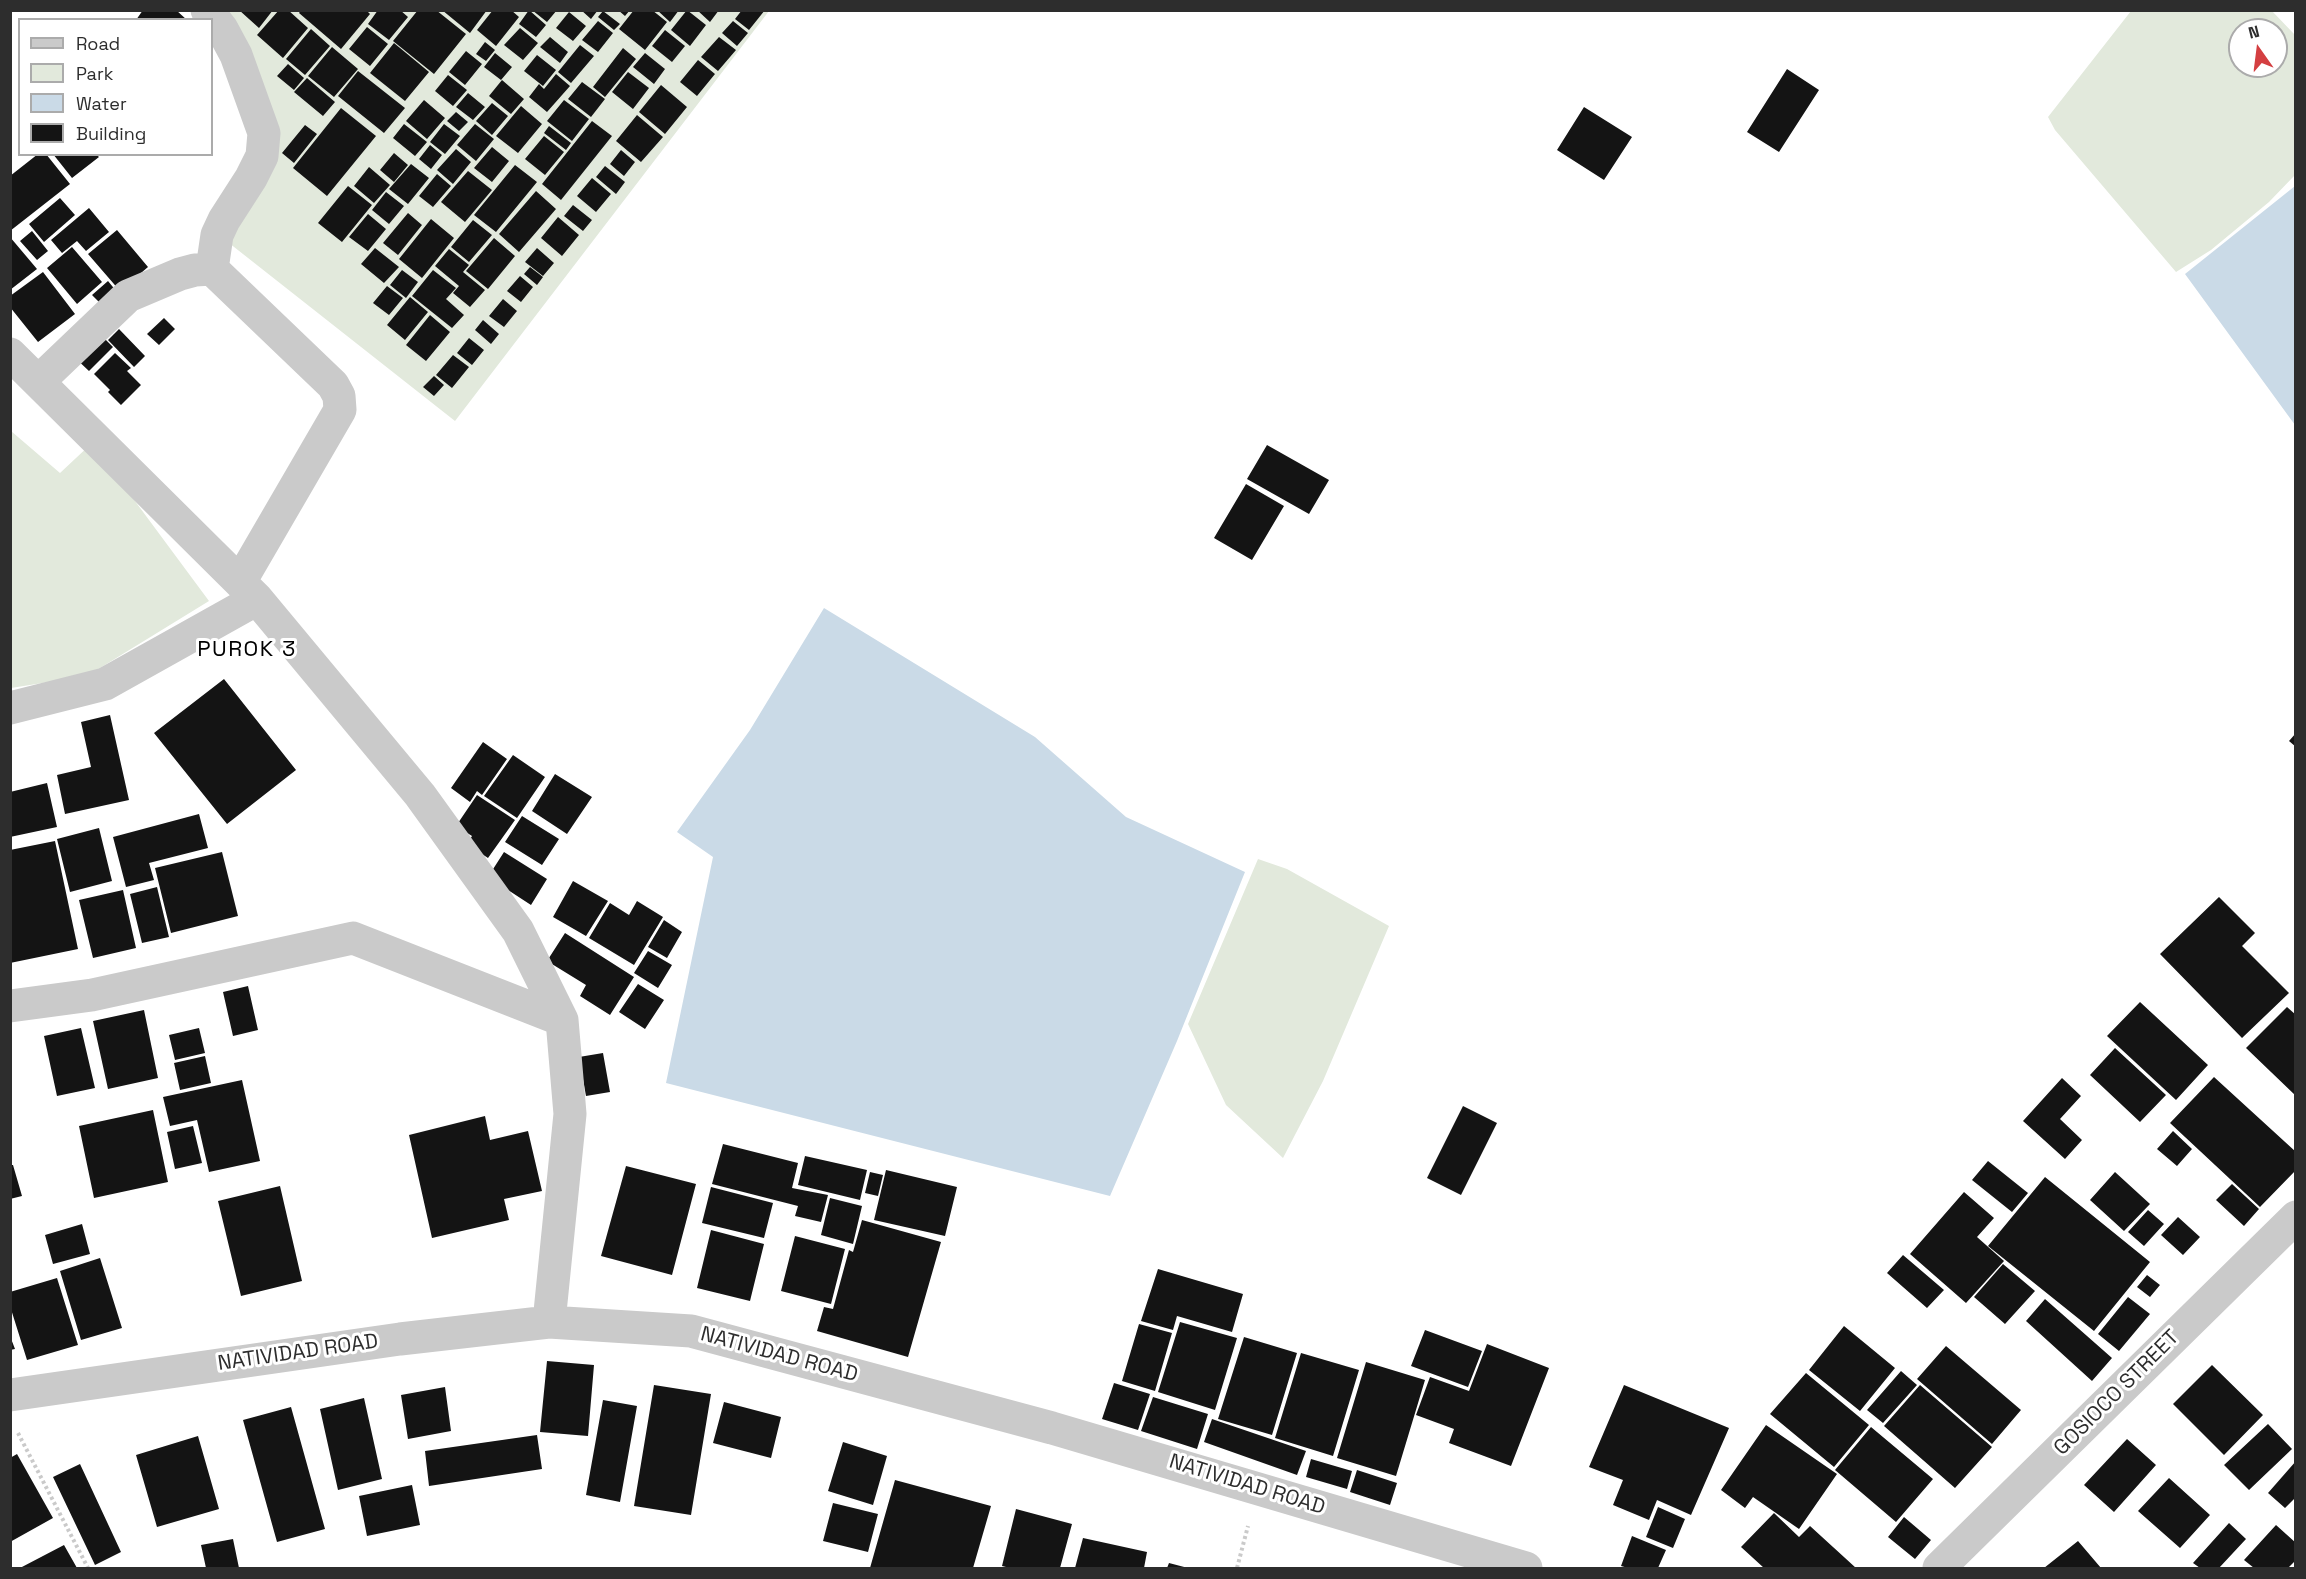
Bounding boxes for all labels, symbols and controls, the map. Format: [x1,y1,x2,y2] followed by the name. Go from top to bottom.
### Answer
[18,18,213,156] legend
[2228,18,2288,78] north arrow
[2246,21,2262,43] text: N
[76,32,120,55] text: Road
[76,62,113,85] text: Park
[76,92,127,115] text: Water
[76,122,146,145] text: Building
[197,637,297,663] district label: PUROK 3
[698,1322,860,1388] street label: NATIVIDAD ROAD
[2049,1325,2185,1461] street label: GOSIOCO STREET
[216,1329,380,1377] street label: NATIVIDAD ROAD
[1166,1449,1328,1521] street label: NATIVIDAD ROAD

